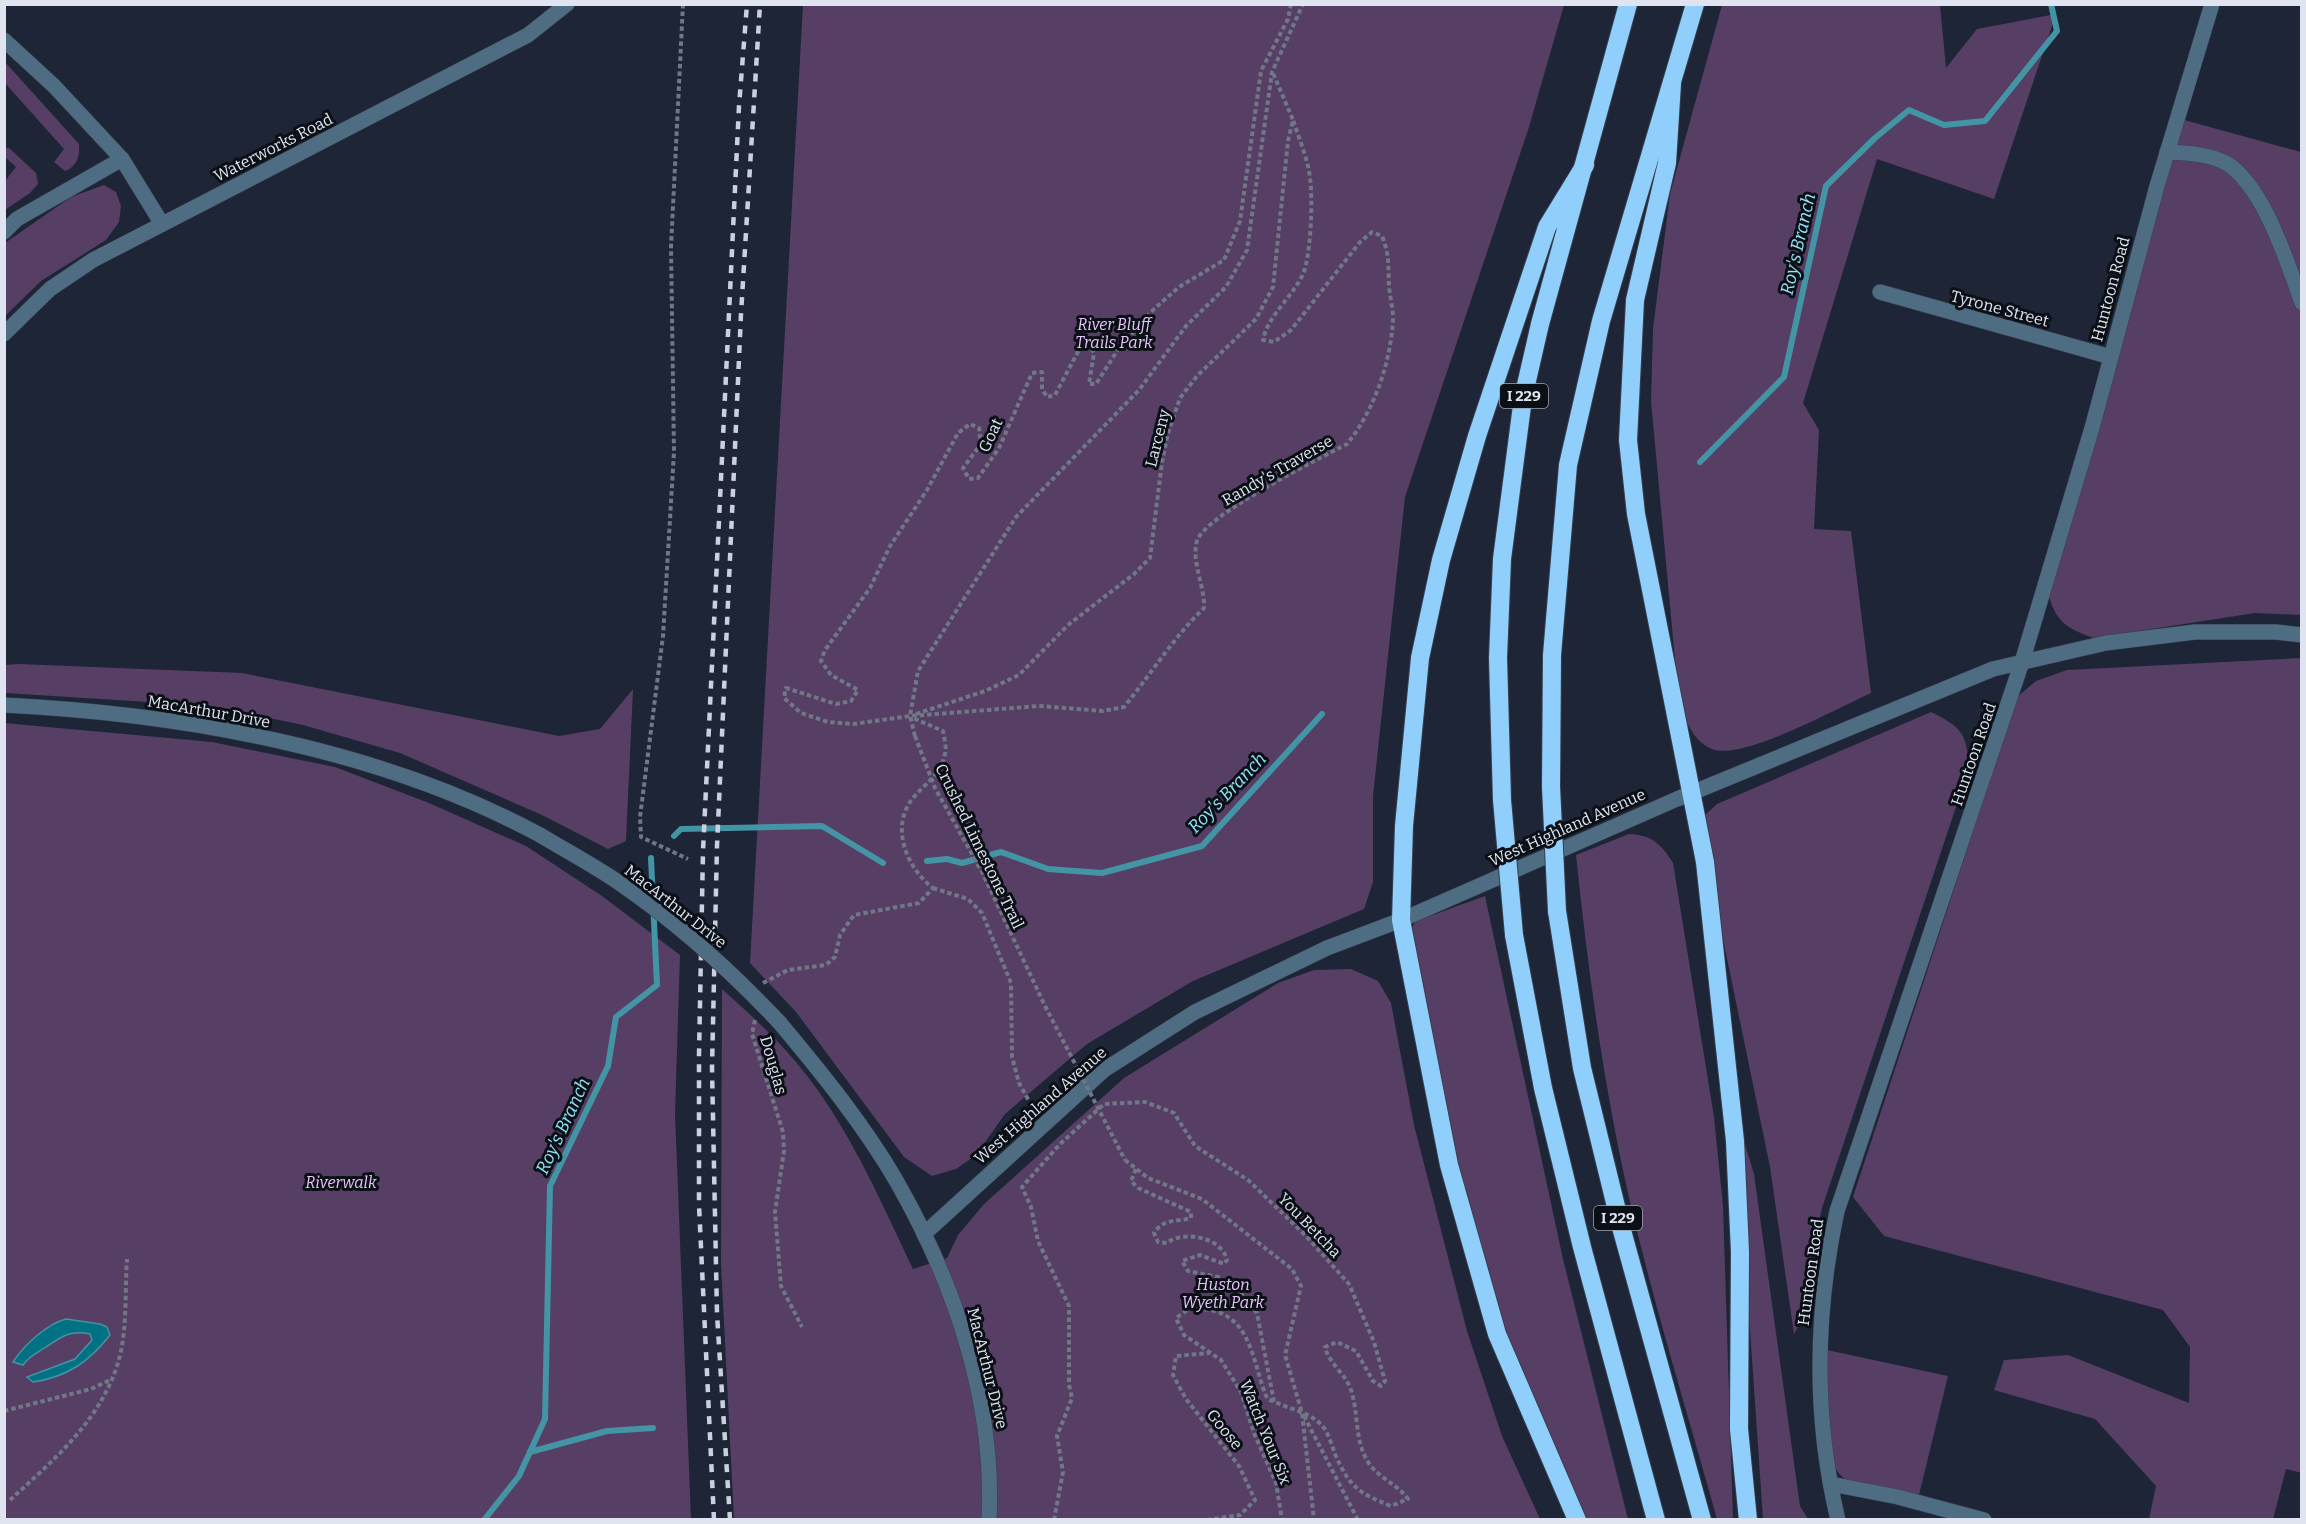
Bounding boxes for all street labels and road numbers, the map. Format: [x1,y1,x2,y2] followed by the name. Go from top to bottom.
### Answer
[211,109,336,186] street label: Waterworks Road
[2087,234,2134,344] street label: Huntoon Road
[1949,286,2051,331] street label: Tyrone Street
[1500,384,1548,408] road number: I 229
[1141,407,1174,469] street label: Larceny
[974,415,1007,455] street label: Goat
[1219,431,1336,510] street label: Randy's Traverse
[146,691,272,732] street label: MacArthur Drive
[1947,700,2000,808] street label: Huntoon Road
[931,761,1028,932] street label: Crushed Limestone Trail
[1486,784,1648,871] street label: West Highland Avenue
[621,861,731,952] street label: MacArthur Drive
[756,1034,791,1097] street label: Douglas
[970,1043,1110,1168] street label: West Highland Avenue
[1274,1189,1345,1262] street label: You Betcha
[1594,1206,1642,1230] road number: I 229
[1794,1217,1827,1327] street label: Huntoon Road
[963,1306,1012,1431] street label: MacArthur Drive
[1236,1377,1295,1487] street label: Watch Your Six
[1203,1405,1247,1453] street label: Goose

